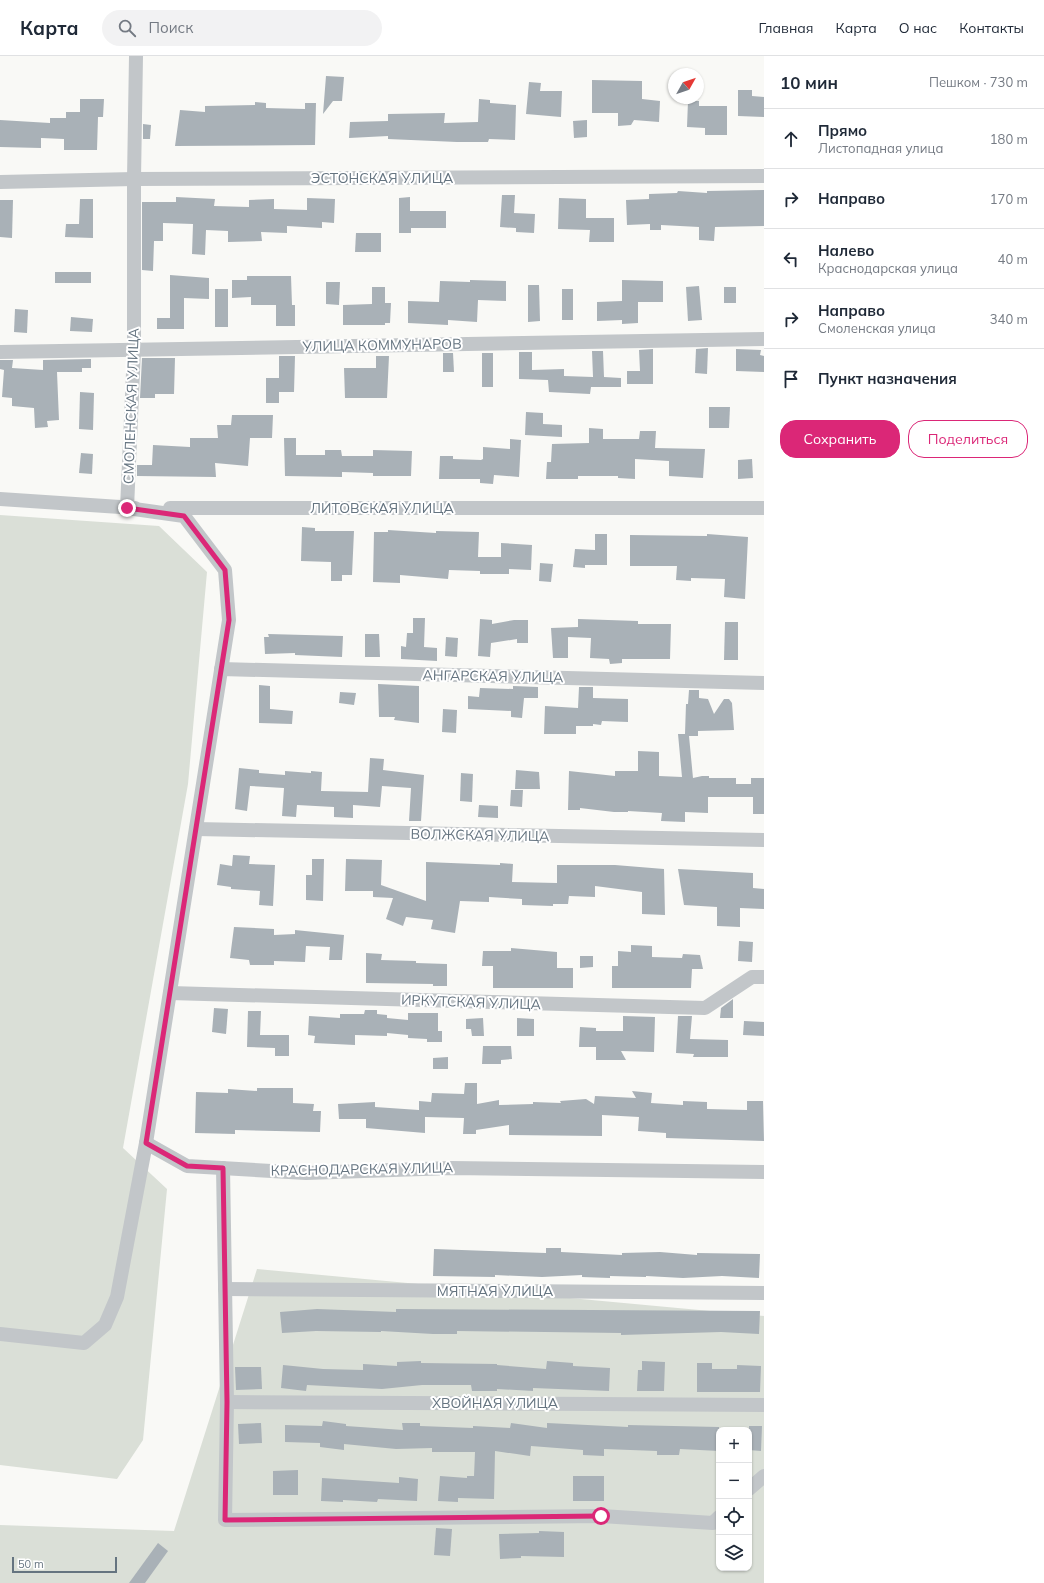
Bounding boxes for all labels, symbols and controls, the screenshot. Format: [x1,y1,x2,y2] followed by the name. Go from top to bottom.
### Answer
[102,10,382,46] search box
[20,16,78,40] text: Карта
[116,17,138,39] icon: search
[148,18,193,37] text: Поиск
[759,19,814,37] text: Главная
[836,19,877,37] text: Карта
[899,19,937,37] text: О нас
[959,19,1024,37] text: Контакты
[668,68,704,104] north arrow
[780,72,838,93] text: 10 мин
[929,74,1028,90] text: Пешком · 730 m
[818,121,867,140] text: Прямо
[780,128,802,150] icon: ahead
[990,131,1028,147] text: 180 m
[818,140,943,156] text: Листопадная улица
[311,169,454,187] street label: ЭСТОНСКАЯ УЛИЦА
[780,188,802,210] icon: right
[818,189,885,208] text: Направо
[990,191,1028,207] text: 170 m
[818,241,874,260] text: Налево
[780,248,802,270] icon: left
[998,251,1028,267] text: 40 m
[818,260,958,276] text: Краснодарская улица
[818,301,885,320] text: Направо
[780,308,802,330] icon: right
[990,311,1028,327] text: 340 m
[818,320,936,336] text: Смоленская улица
[119,327,143,484] street label: СМОЛЕНСКАЯ УЛИЦА
[301,335,462,355] street label: УЛИЦА КОММУНАРОВ
[780,368,802,390] icon: arrive
[818,369,957,388] text: Пункт назначения
[780,420,900,458] button: Сохранить
[908,420,1028,458] button: Поделиться
[118,499,136,517] route end
[310,499,454,517] street label: ЛИТОВСКАЯ УЛИЦА
[422,666,564,686] street label: АНГАРСКАЯ УЛИЦА
[410,825,550,845] street label: ВОЛЖСКАЯ УЛИЦА
[401,991,542,1013] street label: ИРКУТСКАЯ УЛИЦА
[271,1158,454,1180] street label: КРАСНОДАРСКАЯ УЛИЦА
[437,1282,554,1300] street label: МЯТНАЯ УЛИЦА
[432,1394,559,1412] street label: ХВОЙНАЯ УЛИЦА
[716,1427,752,1571] map controls
[716,1427,752,1463] button: +
[716,1463,752,1499] button: −
[716,1499,752,1535] button: locate
[592,1507,610,1525] route start
[716,1535,752,1571] button: layers
[12,1555,117,1574] scale bar
[18,1557,44,1571] text: 50 m

